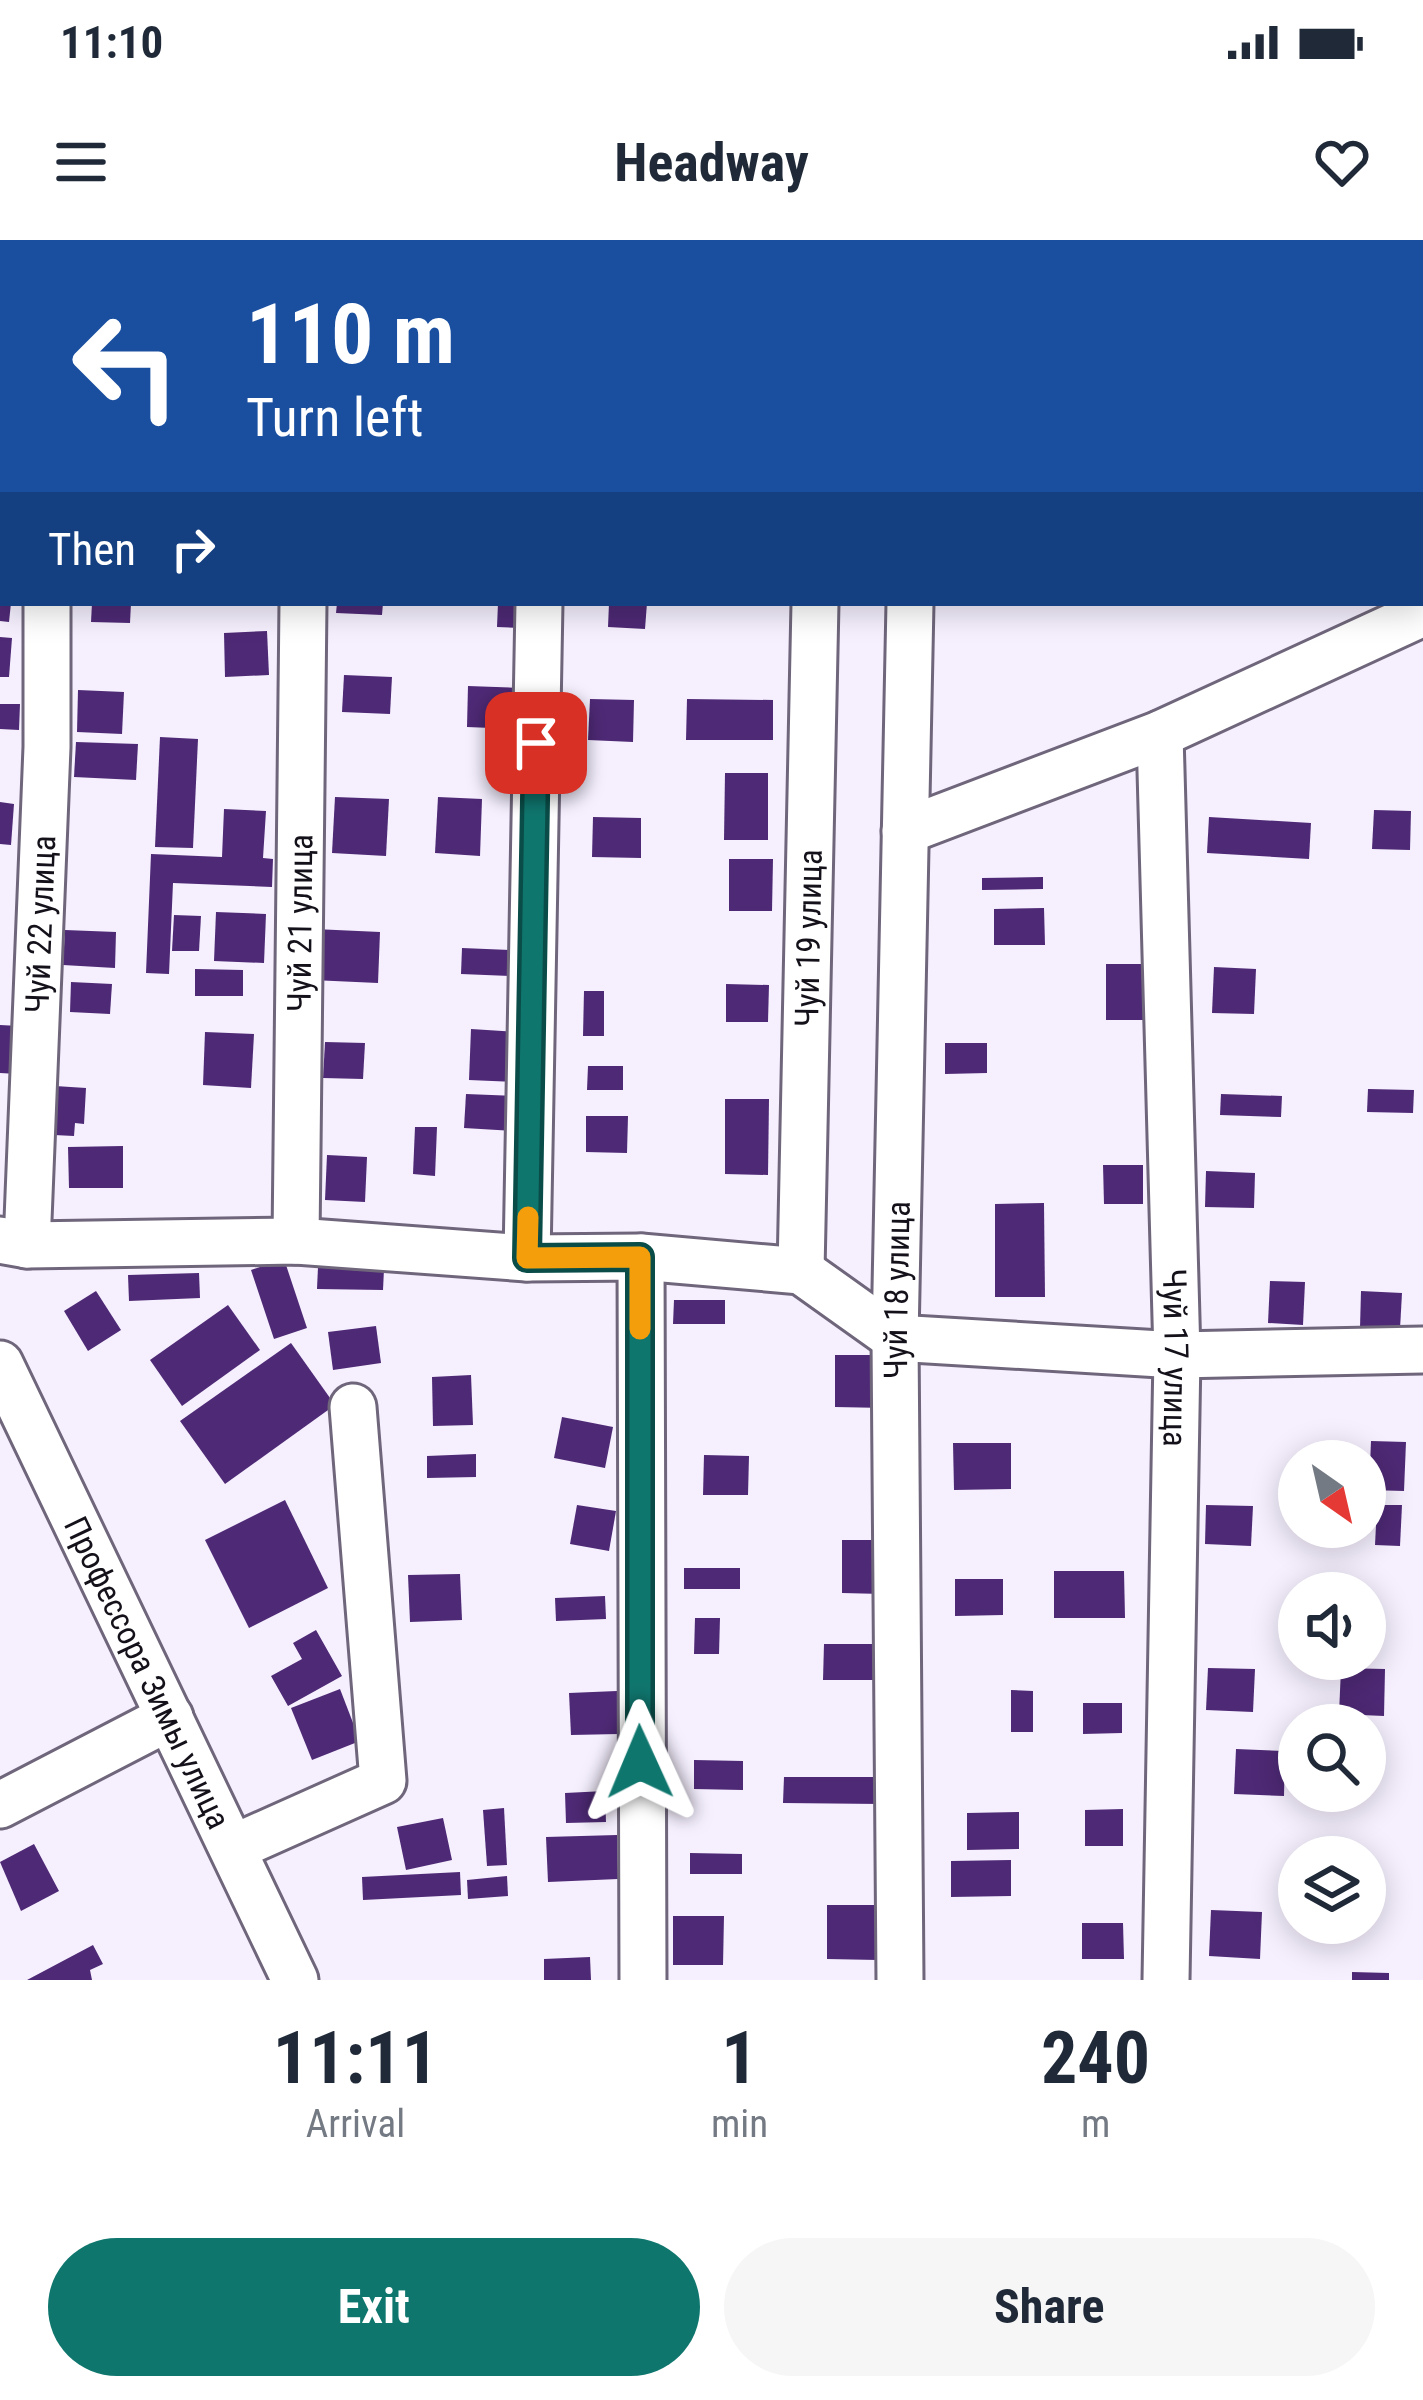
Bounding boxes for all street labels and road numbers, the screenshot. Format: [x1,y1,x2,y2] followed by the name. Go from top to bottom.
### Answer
[280,834,320,1012] street label: Чуй 21 улица
[17,835,63,1014] street label: Чуй 22 улица
[787,849,830,1027] street label: Чуй 19 улица
[876,1201,918,1379] street label: Чуй 18 улица
[1155,1268,1196,1447] street label: Чуй 17 улица
[56,1510,239,1835] street label: Профессора Зимы улица

